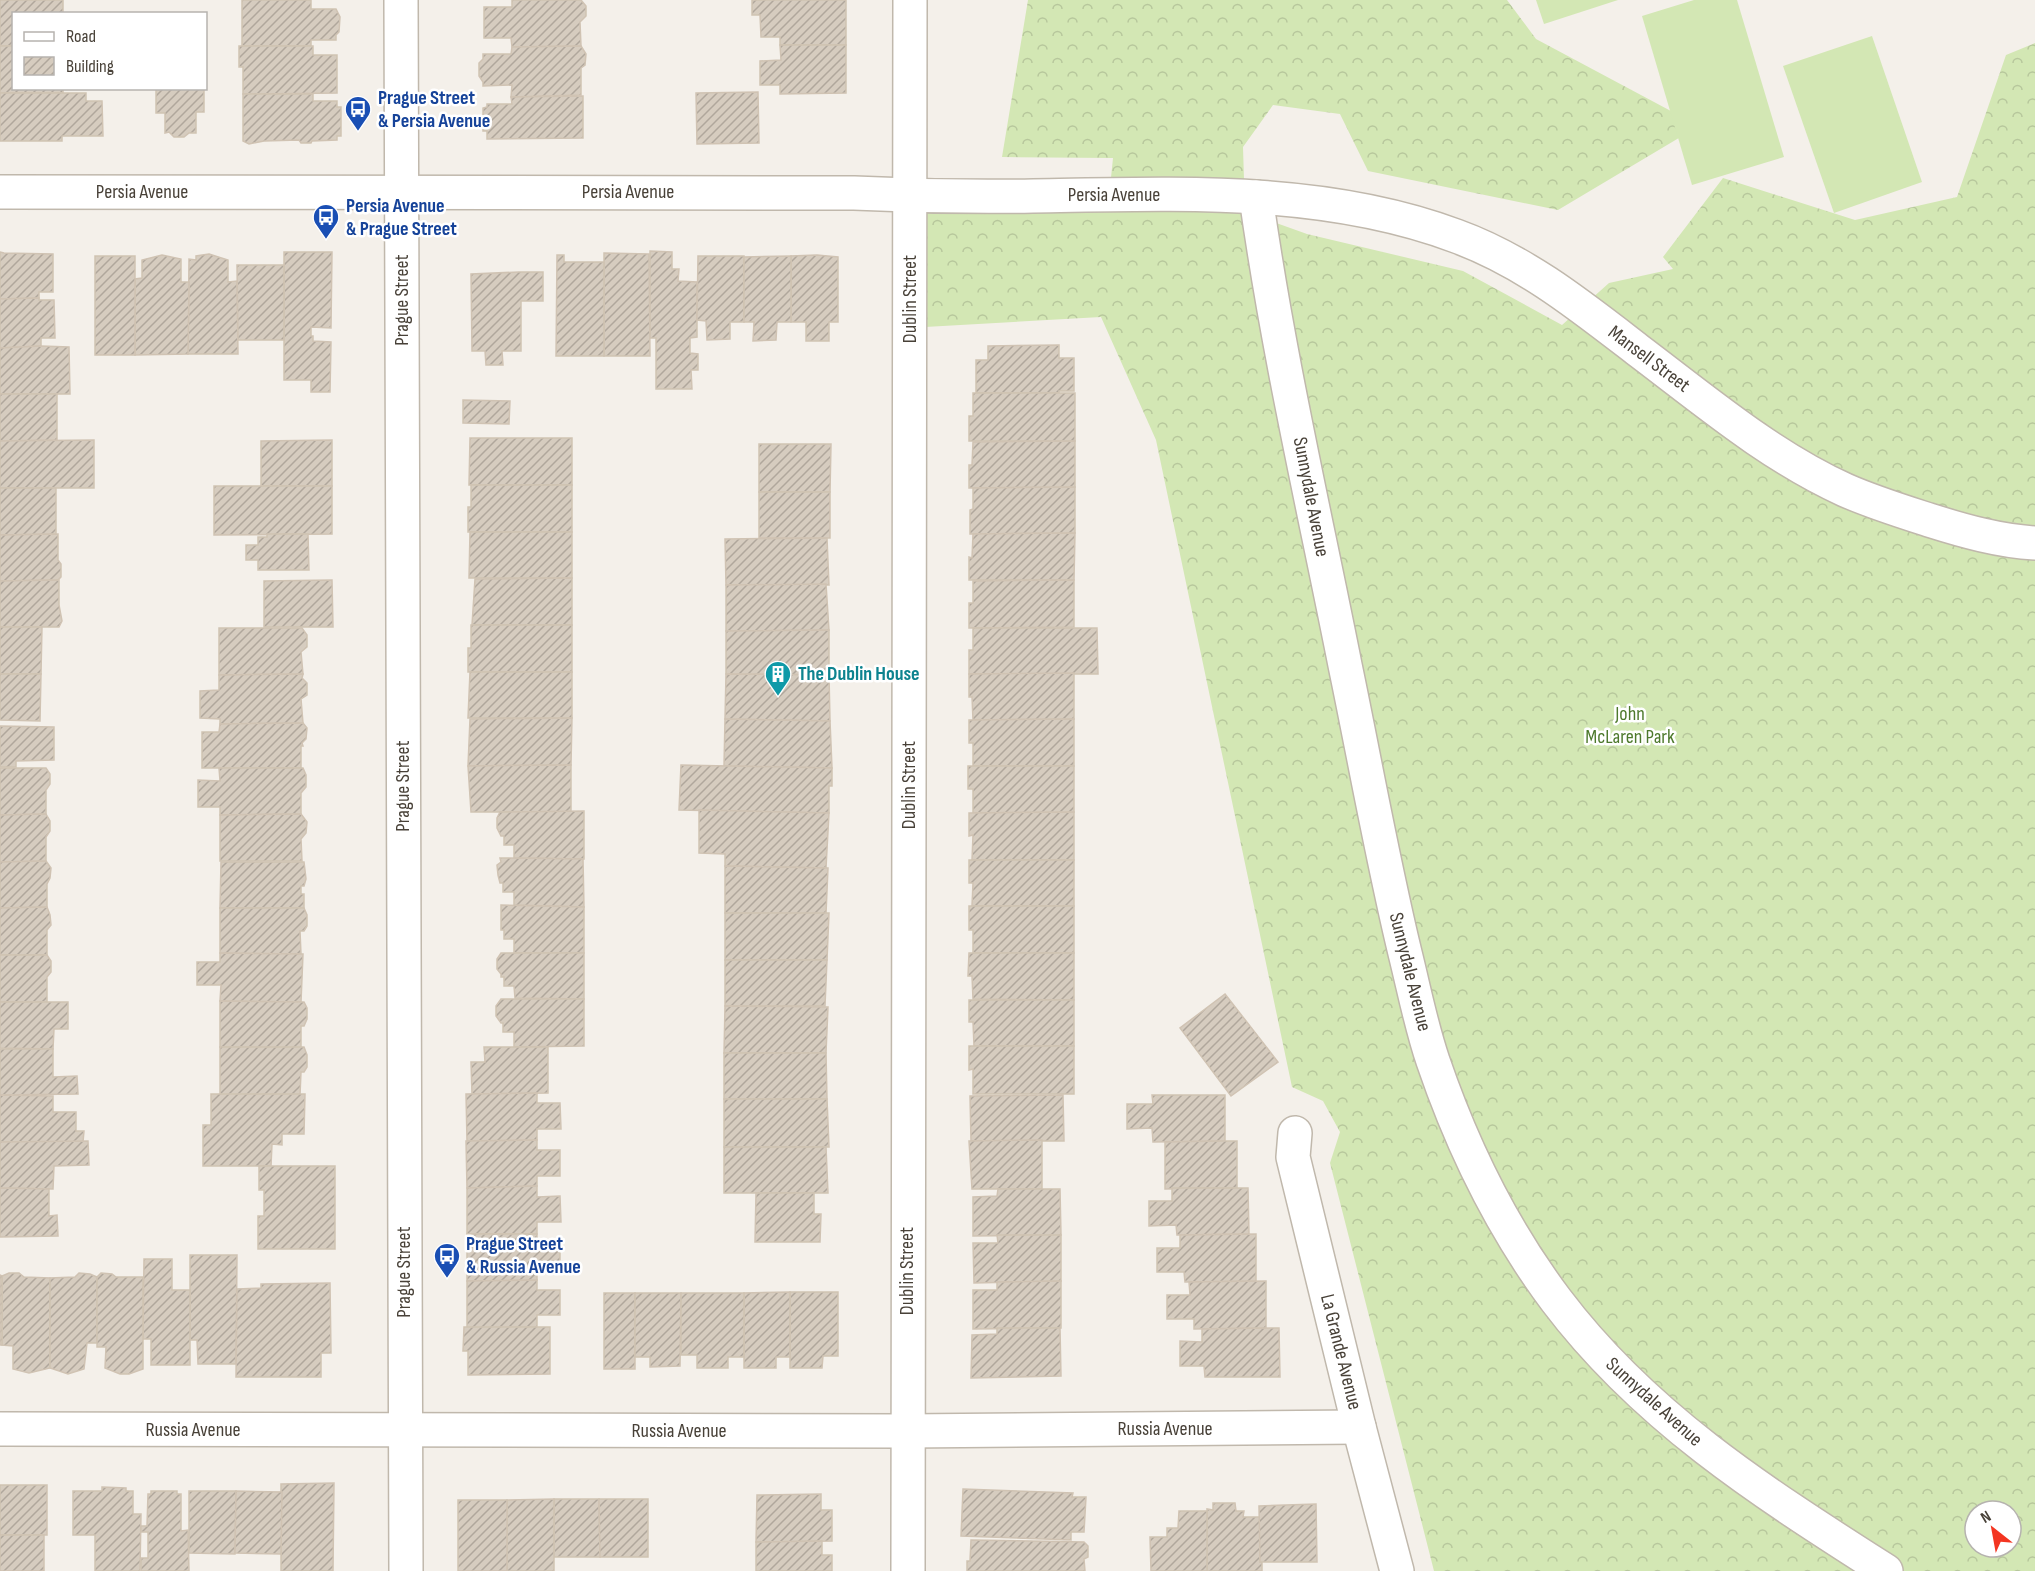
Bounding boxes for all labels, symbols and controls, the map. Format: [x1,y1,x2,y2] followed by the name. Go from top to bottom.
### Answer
[12,12,207,90] legend
[66,26,96,47] text: Road
[66,56,114,77] text: Building
[378,86,490,133] place label: Prague Street & Persia Avenue
[343,94,373,132] bus stop icon: Prague Street & Persia Avenue
[96,180,188,204] street label: Persia Avenue
[582,180,674,204] street label: Persia Avenue
[1068,183,1160,207] street label: Persia Avenue
[346,194,457,241] place label: Persia Avenue & Prague Street
[311,202,341,240] bus stop icon: Persia Avenue & Prague Street
[390,254,414,346] street label: Prague Street
[898,255,922,343] street label: Dublin Street
[1603,320,1695,398] street label: Mansell Street
[1288,435,1334,559] street label: Sunnydale Avenue
[763,659,793,697] building icon: The Dublin House
[798,662,920,686] place label: The Dublin House
[1585,702,1675,749] park label: John McLaren Park
[391,740,415,832] street label: Prague Street
[897,741,921,829] street label: Dublin Street
[1384,910,1436,1034] street label: Sunnydale Avenue
[392,1226,416,1318] street label: Prague Street
[895,1227,919,1315] street label: Dublin Street
[466,1232,581,1279] place label: Prague Street & Russia Avenue
[432,1241,462,1279] bus stop icon: Prague Street & Russia Avenue
[1315,1292,1367,1412] street label: La Grande Avenue
[1601,1352,1707,1452] street label: Sunnydale Avenue
[1117,1417,1213,1441] street label: Russia Avenue
[145,1418,241,1442] street label: Russia Avenue
[631,1419,727,1443] street label: Russia Avenue
[1963,1499,2023,1559] north arrow
[1977,1507,1995,1528] text: N

